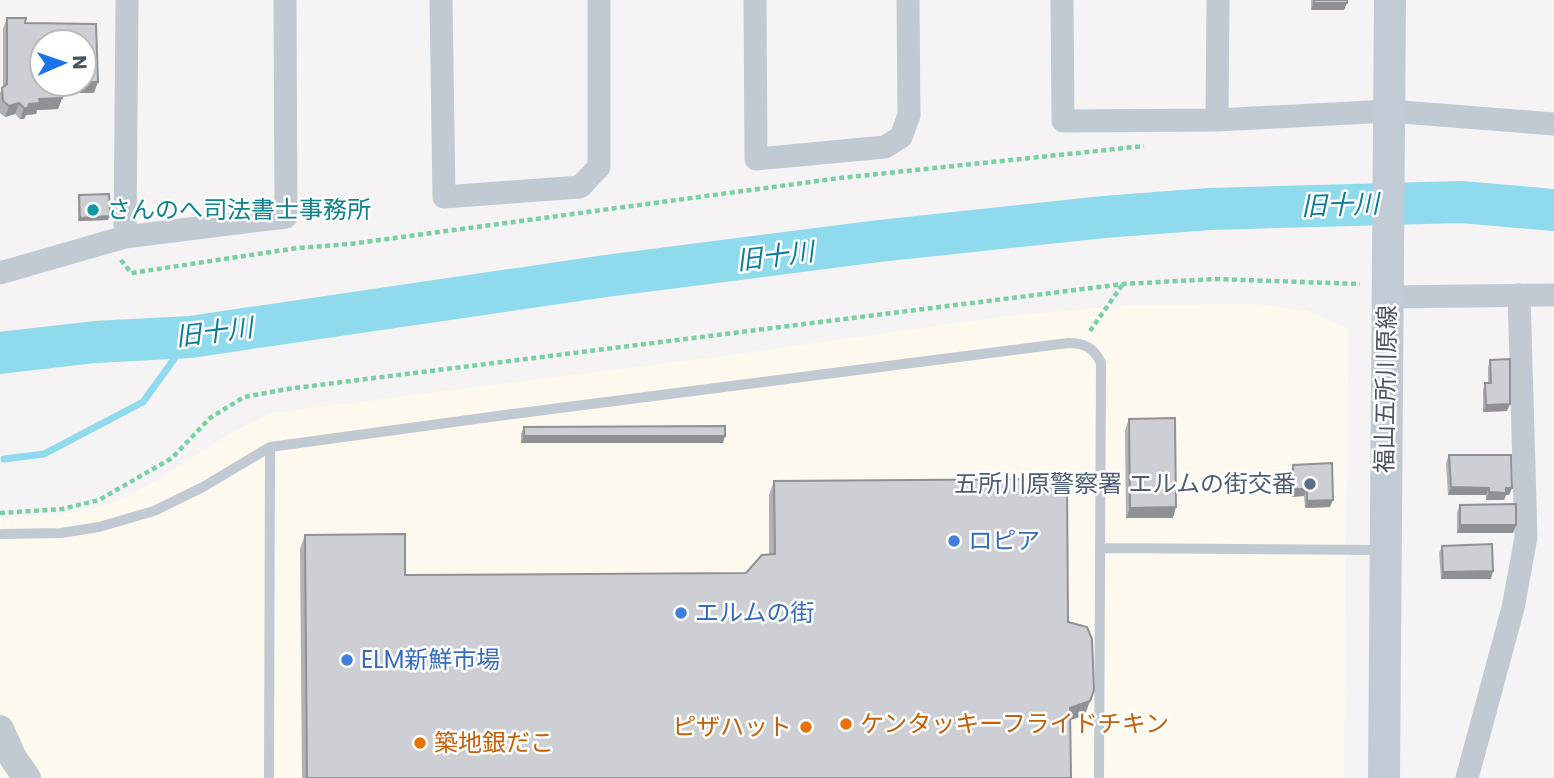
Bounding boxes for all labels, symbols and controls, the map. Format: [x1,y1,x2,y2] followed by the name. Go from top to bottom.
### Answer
[28,28,98,98] north arrow
[66,55,93,70] text: N
[1300,186,1383,224] water label: 旧十川
[107,193,371,226] place label: さんのへ司法書士事務所
[85,202,101,218] marker: さんのへ司法書士事務所
[734,233,819,279] water label: 旧十川
[1368,305,1403,473] street label: 福山五所川原線
[173,309,258,355] water label: 旧十川
[954,467,1296,500] place label: 五所川原警察署 エルムの街交番
[1302,476,1318,492] marker: 五所川原警察署 エルムの街交番
[968,524,1040,557] place label: ロピア
[946,533,962,549] marker: ロピア
[695,596,815,629] place label: エルムの街
[673,605,689,621] marker: エルムの街
[361,643,500,676] place label: ELM新鮮市場
[339,652,355,668] marker: ELM新鮮市場
[860,707,1169,740] place label: ケンタッキーフライドチキン
[672,710,792,743] place label: ピザハット
[838,716,854,732] marker: ケンタッキーフライドチキン
[798,719,814,735] marker: ピザハット
[434,726,554,759] place label: 築地銀だこ
[412,735,428,751] marker: 築地銀だこ

